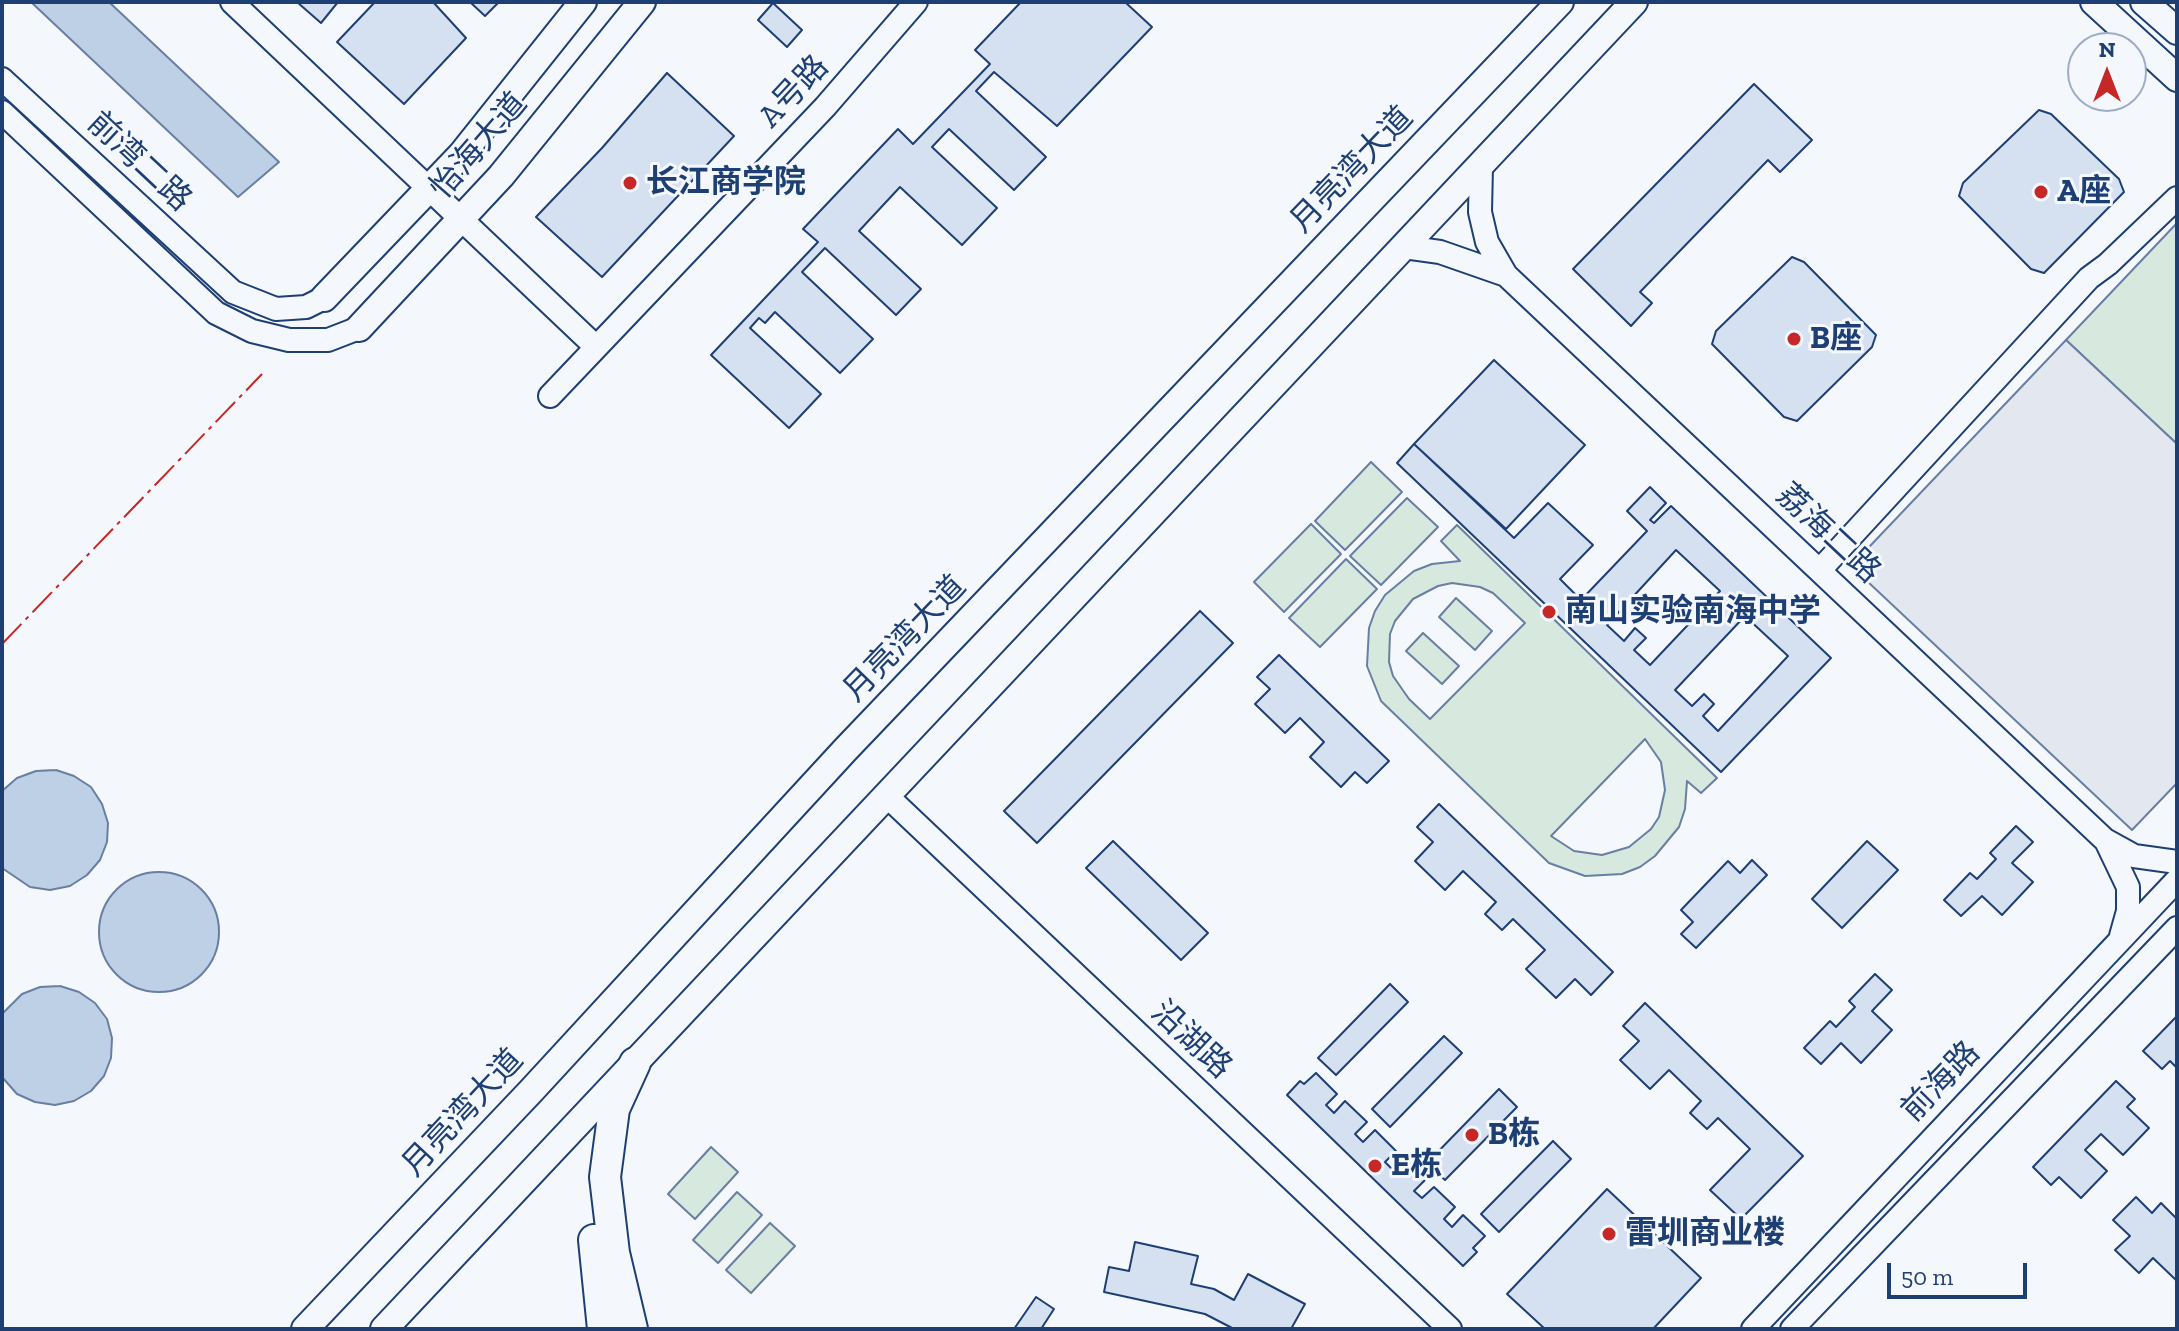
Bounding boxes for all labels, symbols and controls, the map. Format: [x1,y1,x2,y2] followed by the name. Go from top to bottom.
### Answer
[2067,32,2147,112] north arrow
[2099,36,2115,63] text: N
[751,48,837,136] street label: A号路
[423,85,535,207] street label: 怡海大道
[1283,99,1421,241] street label: 月亮湾大道
[79,104,199,220] street label: 前湾二路
[646,164,806,202] place label: 长江商学院
[2057,173,2111,211] place label: A座
[621,174,639,192] marker: 长江商学院
[2032,183,2050,201] marker: A座
[1810,320,1862,358] place label: B座
[1785,330,1803,348] marker: B座
[1768,476,1888,592] street label: 荔海二路
[836,568,974,710] street label: 月亮湾大道
[1565,593,1821,631] place label: 南山实验南海中学
[1540,603,1558,621] marker: 南山实验南海中学
[1143,993,1239,1087] street label: 沿湖路
[1894,1034,1988,1130] street label: 前海路
[394,1041,532,1185] street label: 月亮湾大道
[1488,1116,1540,1154] place label: B栋
[1463,1126,1481,1144] marker: B栋
[1391,1147,1442,1185] place label: E栋
[1366,1157,1384,1175] marker: E栋
[1625,1215,1785,1253] place label: 雷圳商业楼
[1600,1225,1618,1243] marker: 雷圳商业楼
[1891,1247,2031,1297] scale bar
[1901,1262,1953,1291] text: 50 m

